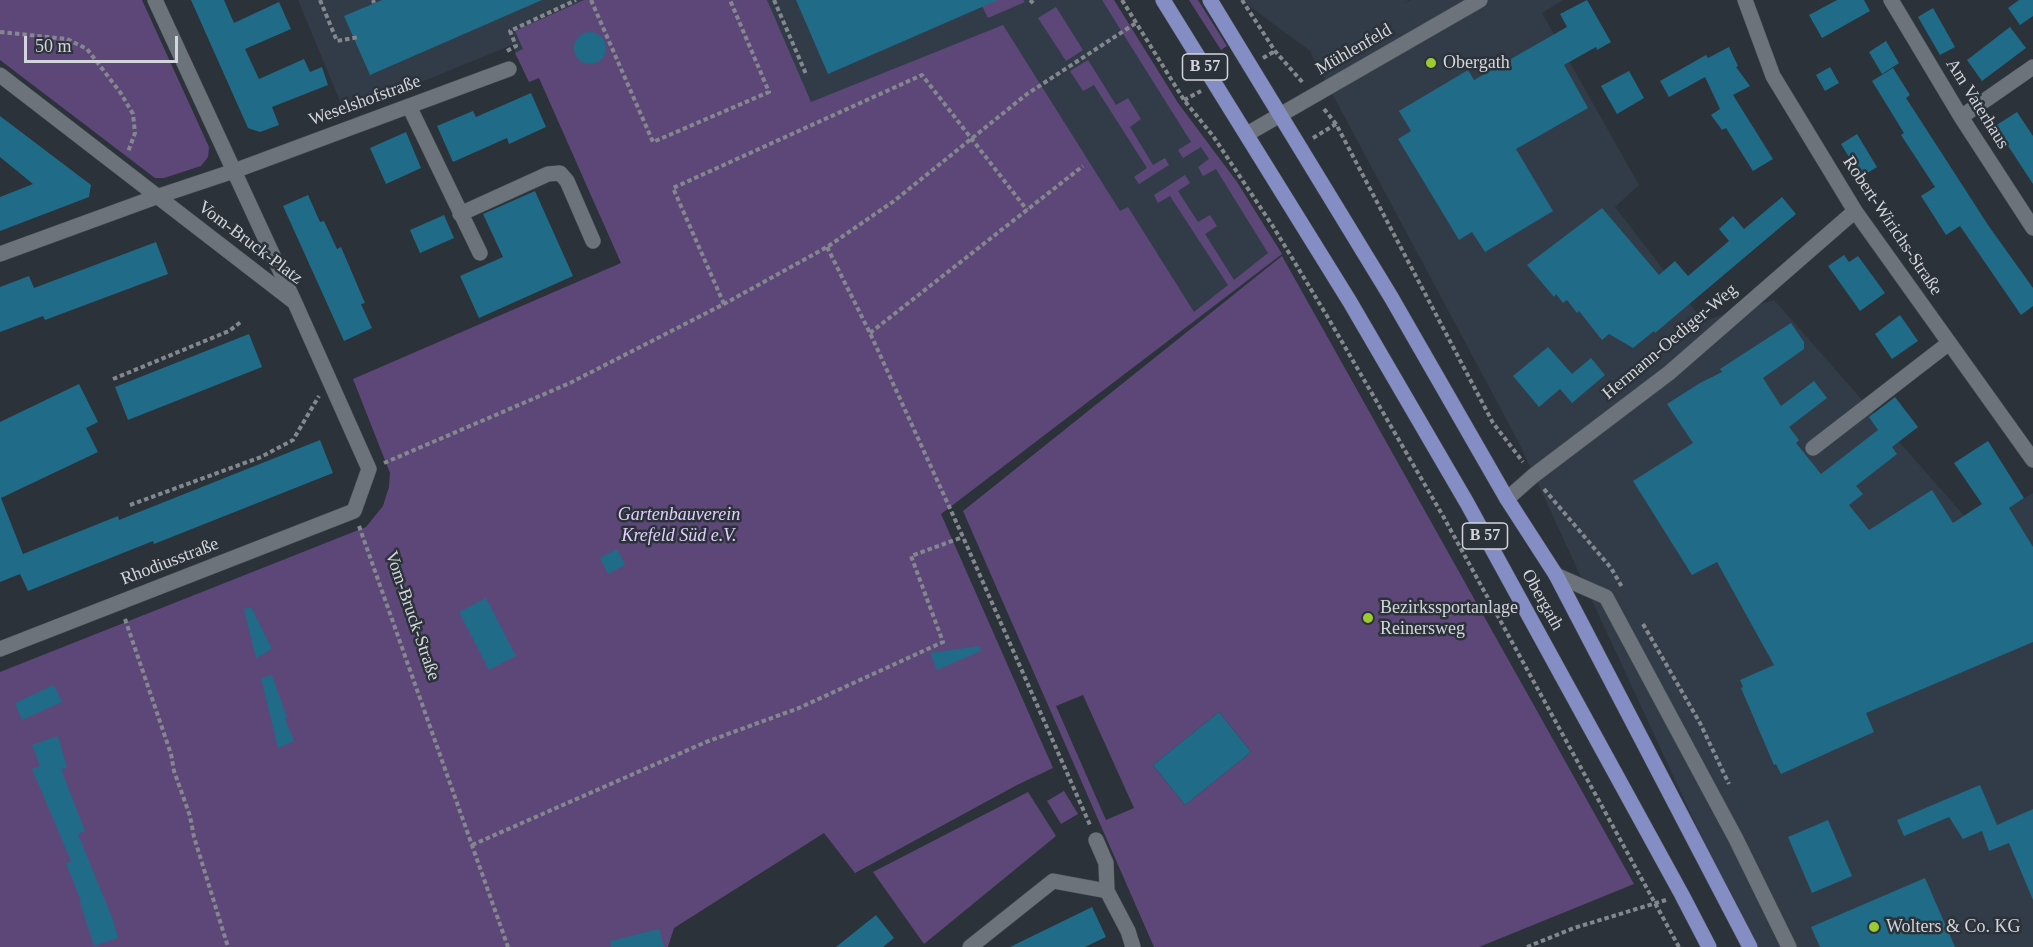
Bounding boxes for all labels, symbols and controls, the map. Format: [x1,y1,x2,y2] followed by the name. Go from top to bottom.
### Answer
[1312,20,1396,80] street label: Mühlenfeld
[27,24,182,62] scale bar
[35,36,72,56] text: 50 m
[1443,52,1510,74] place label: Obergath
[1182,54,1228,80] road number: B 57
[1941,55,2013,153] street label: Am Vaterhaus
[1424,56,1438,70] marker: Obergath
[306,71,424,131] street label: Weselshofstraße
[1837,152,1947,300] street label: Robert-Wirichs-Straße
[193,197,307,289] street label: Vom-Bruck-Platz
[1598,279,1742,405] street label: Hermann-Oediger-Weg
[618,504,740,546] park label: Gartenbauverein Krefeld Süd e.V.
[1462,523,1508,549] road number: B 57
[118,533,222,591] street label: Rhodiusstraße
[380,548,444,684] street label: Vom-Bruck-Straße
[1516,566,1568,634] street label: Obergath
[1380,597,1518,640] place label: Bezirkssportanlage Reinersweg
[1361,611,1375,625] marker: Bezirkssportanlage Reinersweg
[1886,916,2021,938] place label: Wolters & Co. KG
[1867,920,1881,934] marker: Wolters & Co. KG

